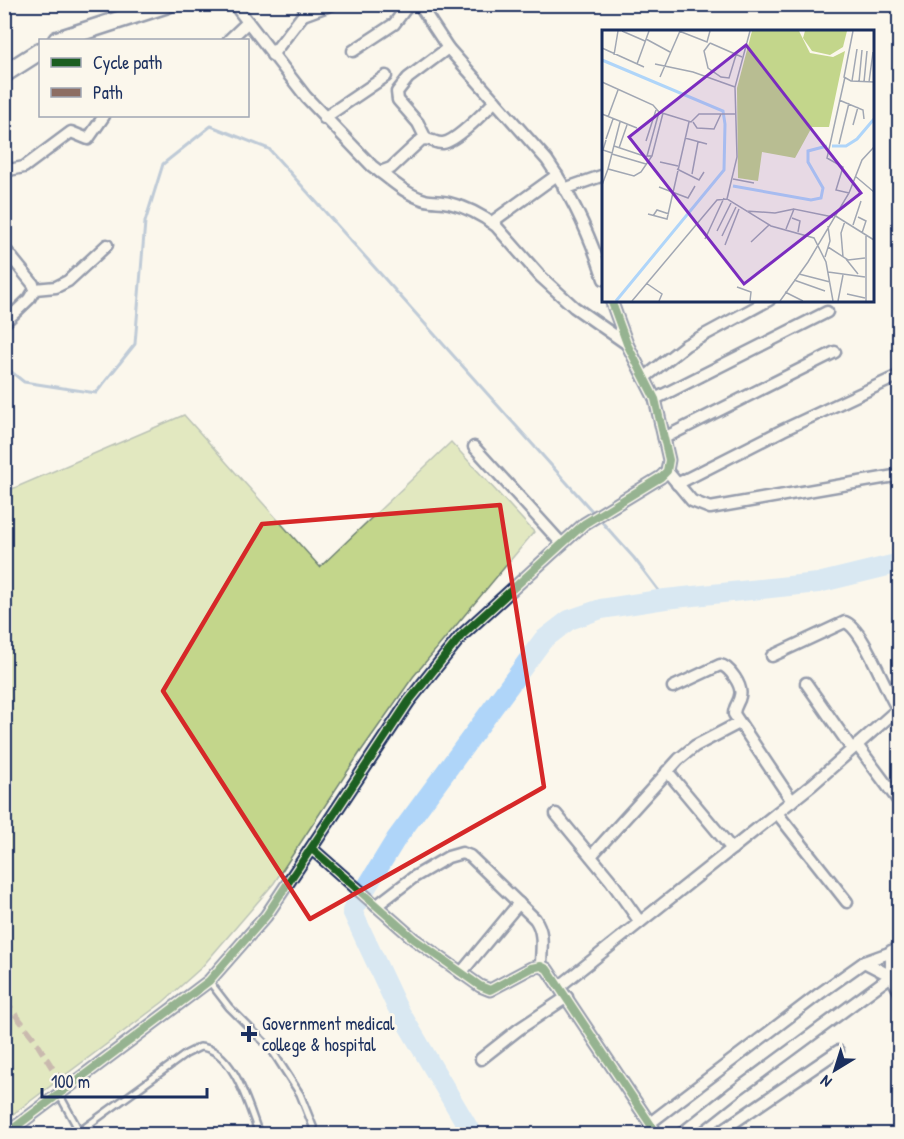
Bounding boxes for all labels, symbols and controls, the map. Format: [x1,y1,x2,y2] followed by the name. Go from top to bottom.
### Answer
[602,30,874,302] inset map
[39,39,249,117] legend
[93,50,163,75] text: Cycle path
[93,80,123,105] text: Path
[262,1011,395,1057] place label: Government medical college & hospital
[240,1025,258,1043] marker: Government medical college & hospital
[805,1040,865,1100] north arrow
[42,1061,207,1099] scale bar
[51,1069,90,1094] text: 100 m
[815,1070,836,1093] text: N

